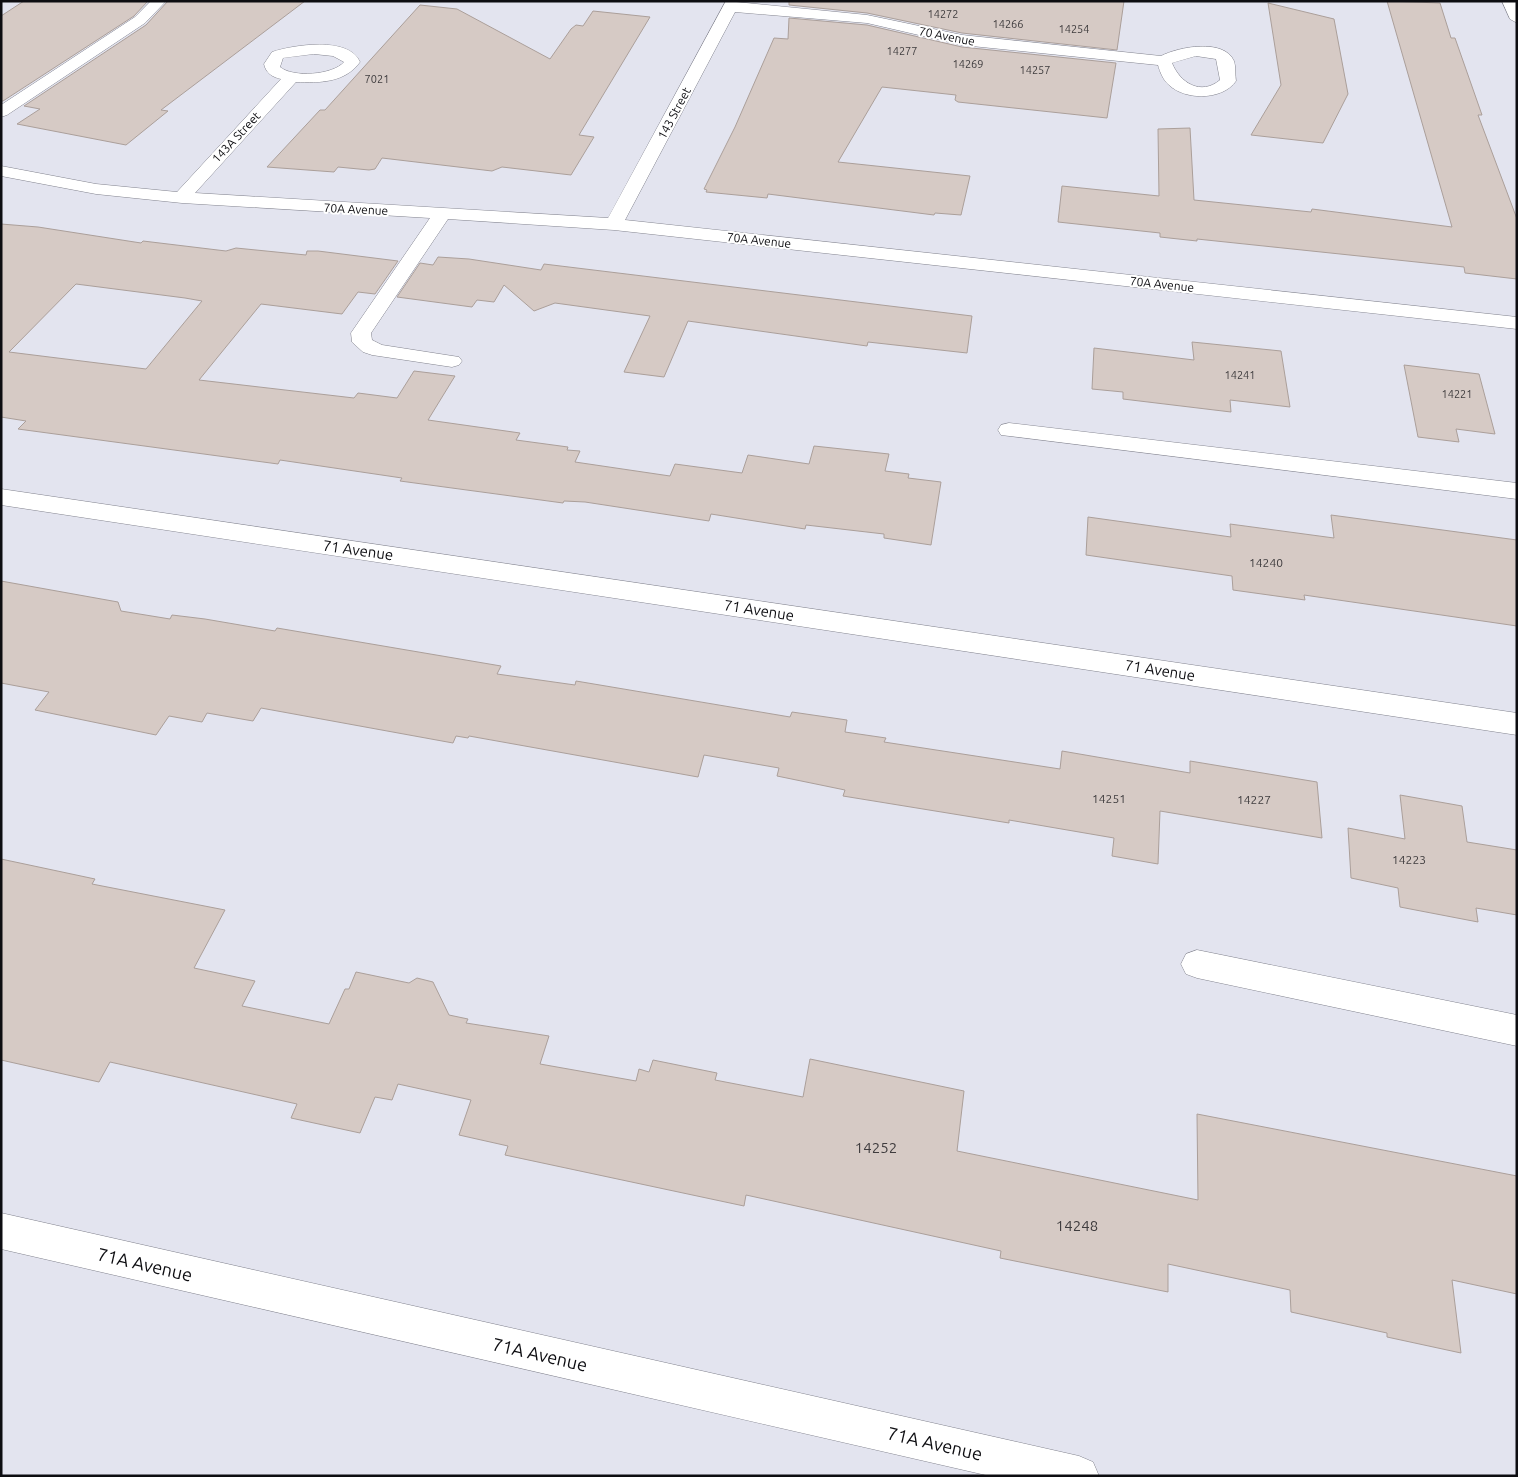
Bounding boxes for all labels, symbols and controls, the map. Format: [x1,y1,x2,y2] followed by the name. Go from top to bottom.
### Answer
[927,8,959,20] house number: 14272
[992,18,1024,30] house number: 14266
[1058,23,1090,35] house number: 14254
[918,24,976,48] street label: 70 Avenue
[886,45,918,57] house number: 14277
[952,58,984,70] house number: 14269
[1019,64,1051,76] house number: 14257
[365,73,389,85] house number: 7021
[655,85,693,141] street label: 143 Street
[209,109,263,165] street label: 143A Street
[323,201,389,217] street label: 70A Avenue
[726,230,792,250] street label: 70A Avenue
[1129,274,1195,294] street label: 70A Avenue
[1224,369,1256,381] house number: 14241
[1441,388,1473,400] house number: 14221
[322,537,394,563] street label: 71 Avenue
[1249,556,1283,569] house number: 14240
[723,596,795,624] street label: 71 Avenue
[1124,656,1196,684] street label: 71 Avenue
[1092,792,1126,805] house number: 14251
[1237,793,1271,806] house number: 14227
[1392,853,1426,866] house number: 14223
[855,1139,897,1156] house number: 14252
[1056,1217,1098,1234] house number: 14248
[96,1243,194,1285] street label: 71A Avenue
[491,1333,589,1375] street label: 71A Avenue
[886,1422,984,1464] street label: 71A Avenue

